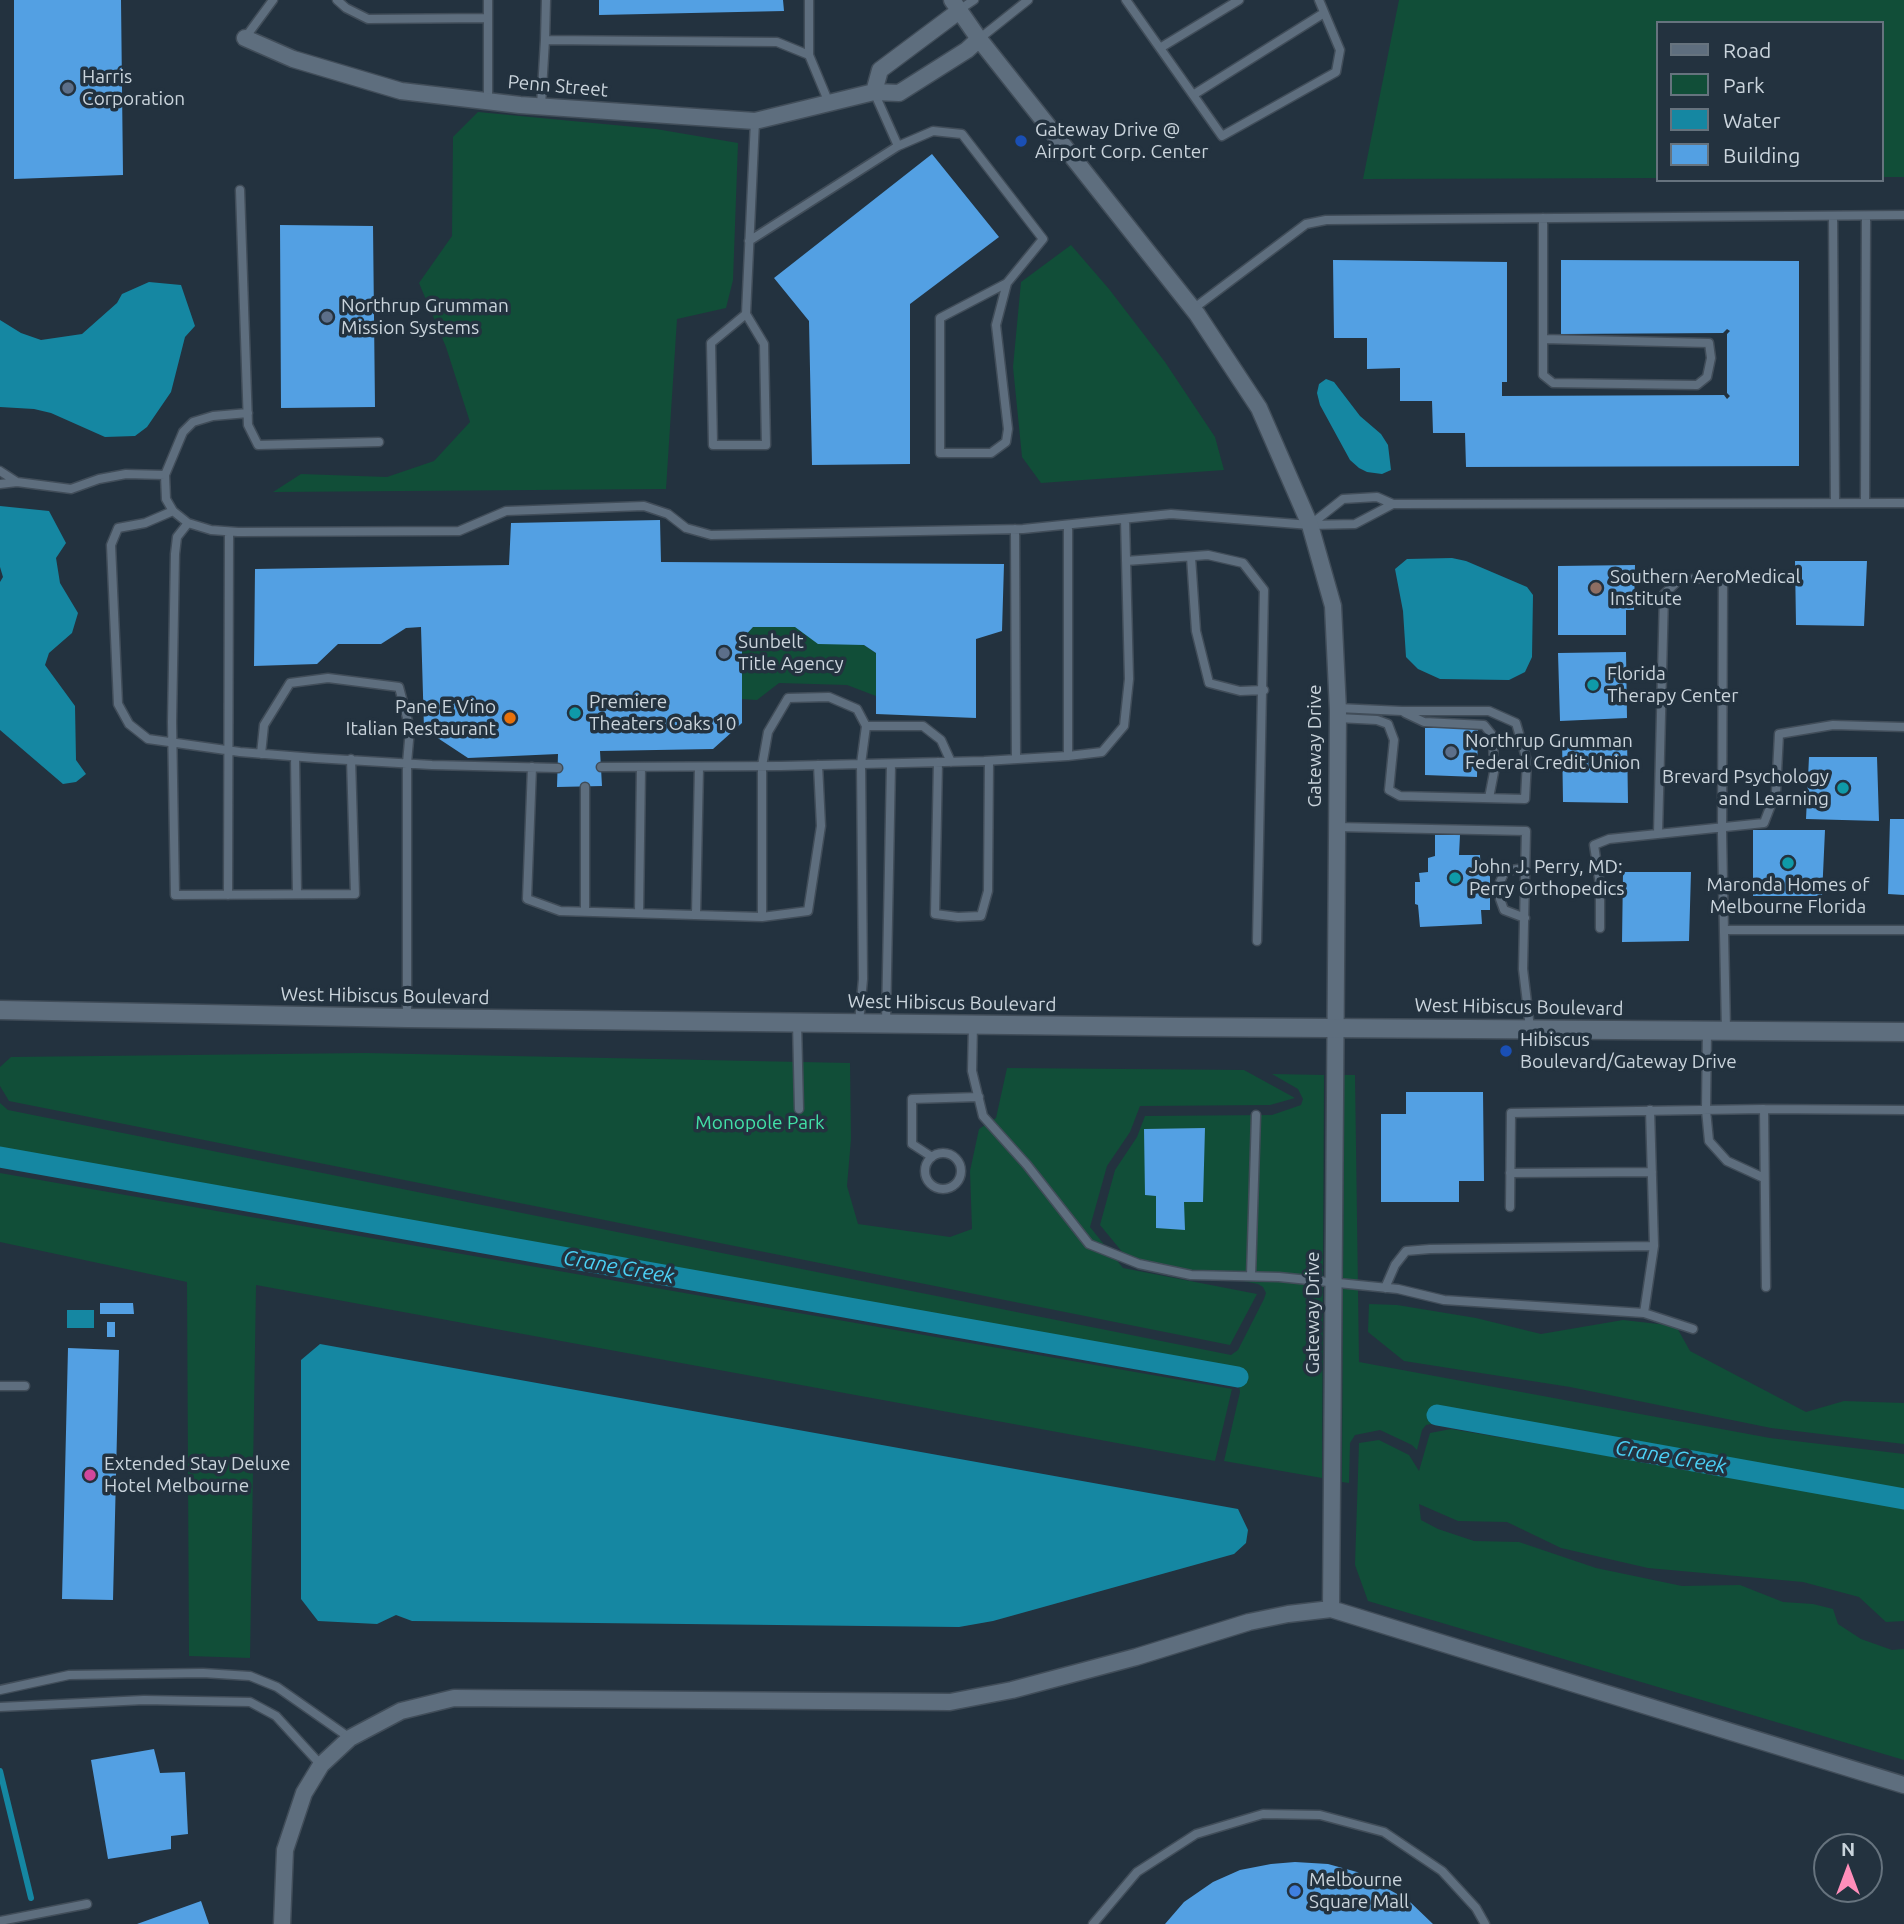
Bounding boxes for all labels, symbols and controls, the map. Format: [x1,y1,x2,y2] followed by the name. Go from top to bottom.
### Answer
[1656,21,1883,182] legend
[1723,38,1771,62] text: Road
[82,66,185,110] place label: Harris Corporation
[507,70,609,102] street label: Penn Street
[1723,73,1765,97] text: Park
[60,80,76,96] marker: Harris Corporation
[1723,108,1781,132] text: Water
[1035,119,1209,163] place label: Gateway Drive @ Airport Corp. Center
[1013,133,1029,149] marker: Gateway Drive @ Airport Corp. Center
[1723,143,1800,167] text: Building
[341,295,509,339] place label: Northrup Grumman Mission Systems
[319,309,335,325] marker: Northrup Grumman Mission Systems
[1610,566,1800,610] place label: Southern AeroMedical Institute
[1588,580,1604,596] marker: Southern AeroMedical Institute
[738,631,844,675] place label: Sunbelt Title Agency
[716,645,732,661] marker: Sunbelt Title Agency
[1607,663,1739,707] place label: Florida Therapy Center
[1585,677,1601,693] marker: Florida Therapy Center
[1304,684,1326,808] street label: Gateway Drive
[589,691,737,735] place label: Premiere Theaters Oaks 10
[346,696,496,740] place label: Pane E Vino Italian Restaurant
[567,705,583,721] marker: Premiere Theaters Oaks 10
[502,710,518,726] marker: Pane E Vino Italian Restaurant
[1465,730,1641,774] place label: Northrup Grumman Federal Credit Union
[1443,744,1459,760] marker: Northrup Grumman Federal Credit Union
[1662,766,1829,810] place label: Brevard Psychology and Learning
[1835,780,1851,796] marker: Brevard Psychology and Learning
[1780,855,1796,871] marker: Maronda Homes of Melbourne Florida
[1469,856,1625,900] place label: John J. Perry, MD: Perry Orthopedics
[1447,870,1463,886] marker: John J. Perry, MD: Perry Orthopedics
[1707,874,1869,918] place label: Maronda Homes of Melbourne Florida
[280,983,490,1009] street label: West Hibiscus Boulevard
[847,990,1057,1016] street label: West Hibiscus Boulevard
[1414,994,1624,1020] street label: West Hibiscus Boulevard
[1520,1029,1737,1073] place label: Hibiscus Boulevard/Gateway Drive
[1498,1043,1514,1059] marker: Hibiscus Boulevard/Gateway Drive
[695,1112,825,1134] park label: Monopole Park
[561,1245,677,1289] water label: Crane Creek
[1302,1251,1324,1375] street label: Gateway Drive
[1613,1435,1729,1479] water label: Crane Creek
[104,1453,291,1497] place label: Extended Stay Deluxe Hotel Melbourne
[82,1467,98,1483] marker: Extended Stay Deluxe Hotel Melbourne
[1813,1833,1883,1903] north arrow
[1841,1838,1855,1860] text: N
[1309,1869,1409,1913] place label: Melbourne Square Mall
[1287,1883,1303,1899] marker: Melbourne Square Mall

